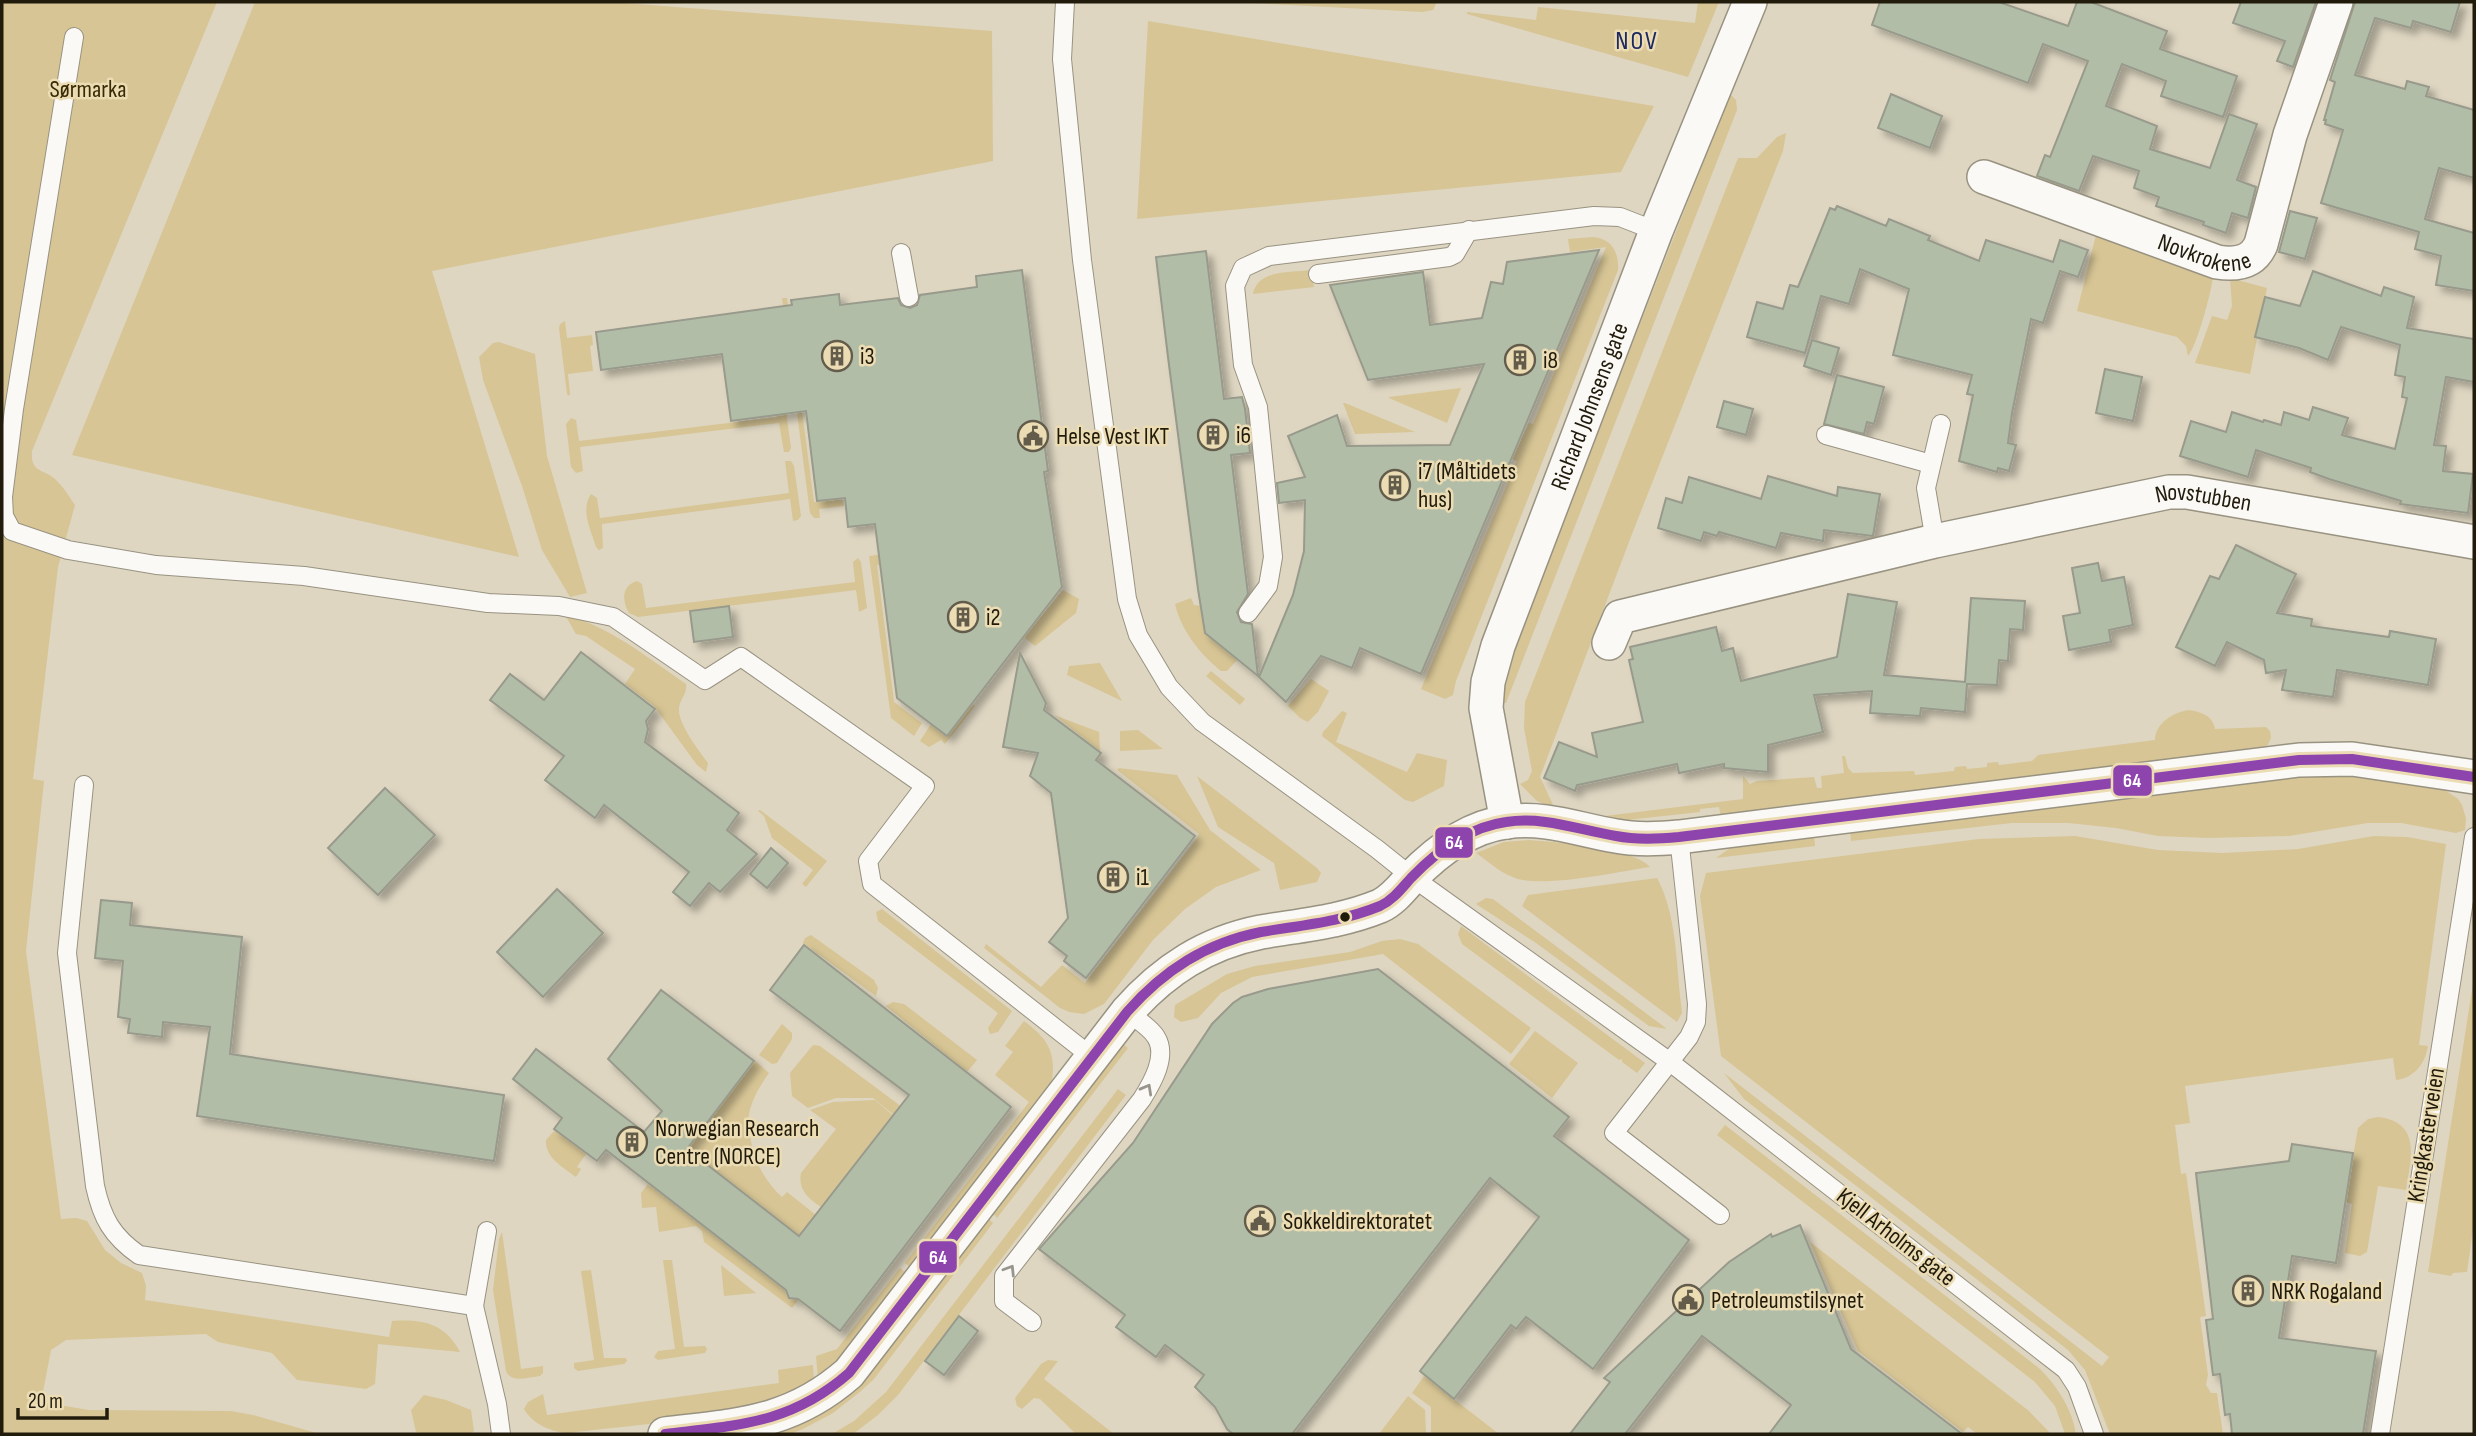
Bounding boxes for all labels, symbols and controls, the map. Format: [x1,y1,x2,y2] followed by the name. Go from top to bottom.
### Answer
[1615,26,1659,57] district label: NOV
[49,75,127,104] park label: Sørmarka
[2154,227,2256,278] street label: Novkrokene
[1544,318,1634,494] street label: Richard Johnsens gate
[820,339,854,373] building icon: i3
[860,342,875,371] place label: i3
[1503,343,1537,377] building icon: i8
[1543,346,1558,375] place label: i8
[1196,418,1230,452] building icon: i6
[1016,419,1050,453] public building icon: Helse Vest IKT
[1236,421,1251,450] place label: i6
[1056,422,1170,451] place label: Helse Vest IKT
[1418,457,1516,514] place label: i7 (Måltidets hus)
[1378,468,1412,502] building icon: i7 (Måltidets hus)
[2152,478,2254,517] street label: Novstubben
[946,600,980,634] building icon: i2
[986,603,1000,632] place label: i2
[2112,764,2153,797] line badge: 64
[2123,770,2141,793] text: 64
[1434,826,1474,859] line badge: 64
[1445,832,1463,855] text: 64
[1096,860,1130,894] building icon: i1
[1136,863,1149,892] place label: i1
[1338,910,1352,924] unlabelled marker
[2401,1066,2451,1204] street label: Kringkasterveien
[1139,1084,1152,1097] one-way arrow
[655,1114,819,1171] place label: Norwegian Research Centre (NORCE)
[615,1125,649,1159] building icon: Norwegian Research Centre (NORCE)
[1831,1182,1961,1292] street label: Kjell Arholms gate
[1243,1204,1277,1238] public building icon: Sokkeldirektoratet
[1283,1207,1432,1236] place label: Sokkeldirektoratet
[918,1240,958,1274] line badge: 64
[929,1247,947,1270] text: 64
[1002,1265,1015,1278] one-way arrow
[2231,1274,2265,1308] building icon: NRK Rogaland
[2271,1277,2382,1306] place label: NRK Rogaland
[1671,1283,1705,1317] public building icon: Petroleumstilsynet
[1711,1286,1864,1315] place label: Petroleumstilsynet
[18,1376,107,1420] scale bar
[28,1389,63,1414] text: 20 m

